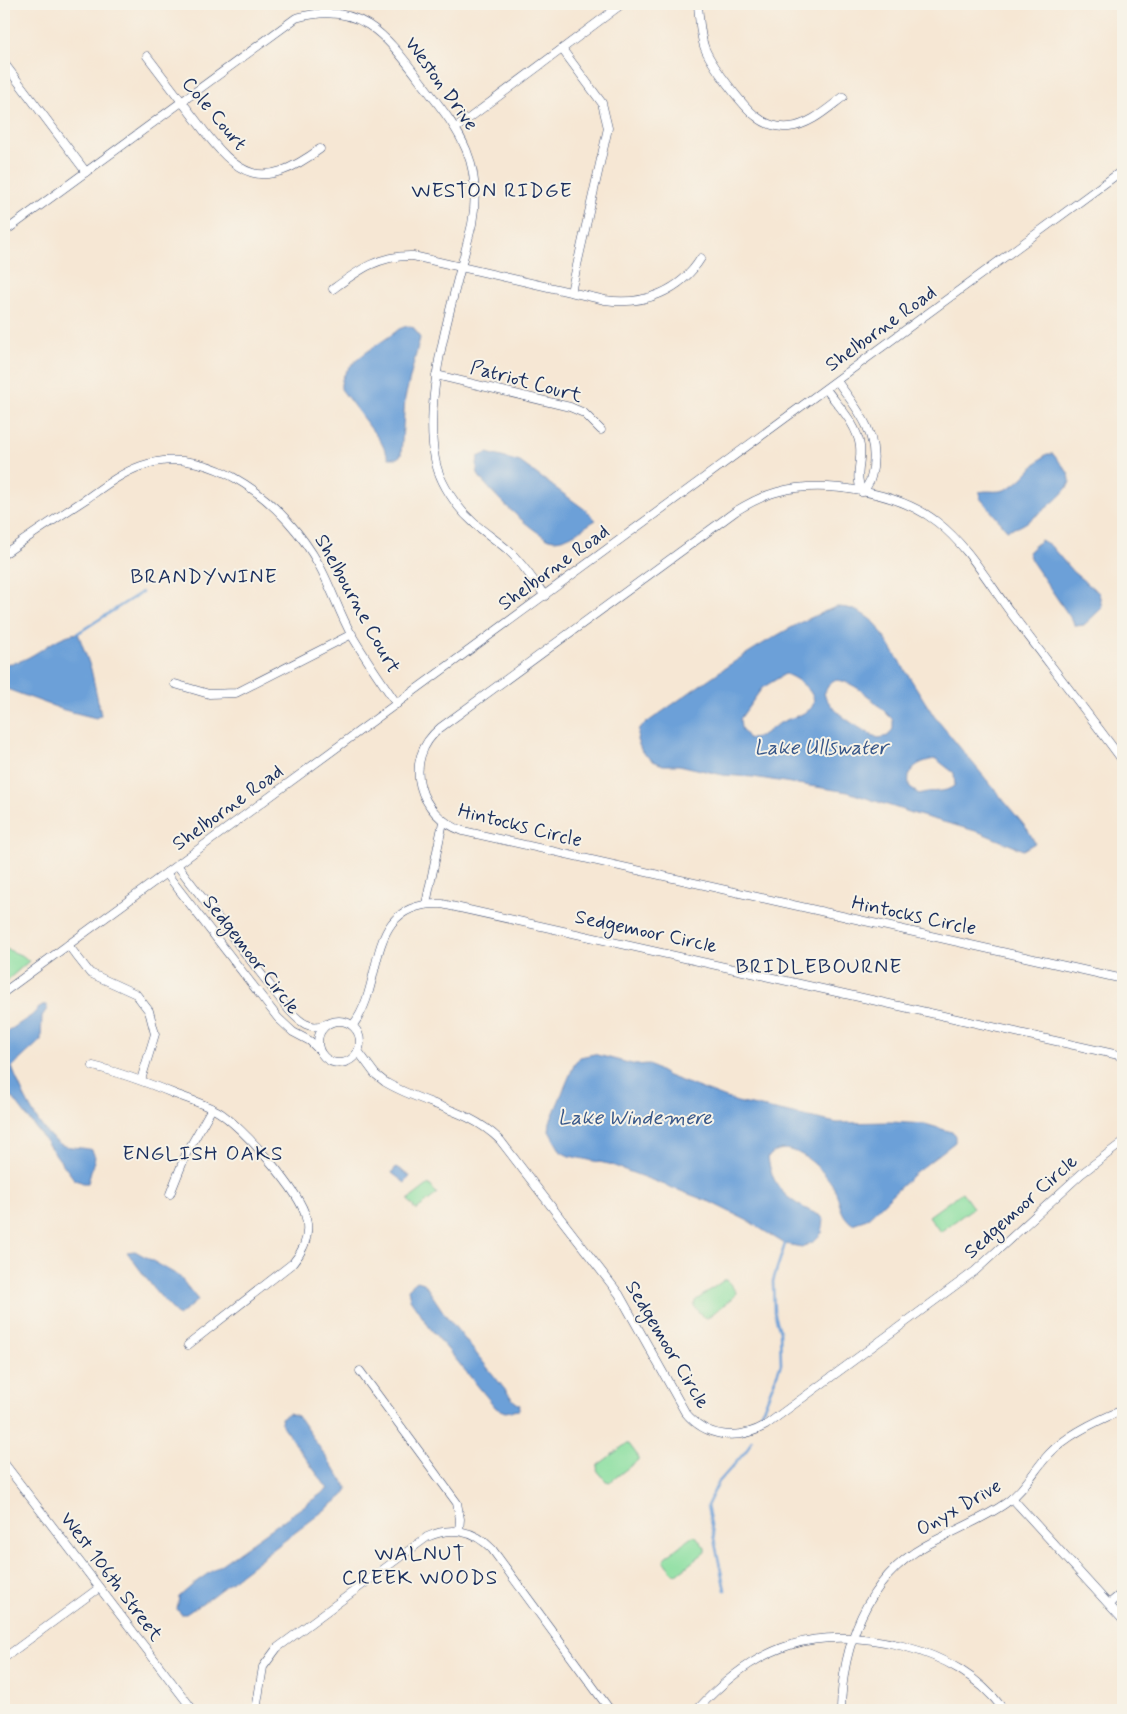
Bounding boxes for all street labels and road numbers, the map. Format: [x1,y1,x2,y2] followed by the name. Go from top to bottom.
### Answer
[398,32,484,136] street label: Weston Drive
[175,71,253,157] street label: Cole Court
[820,279,942,379] street label: Shelborne Road
[467,354,585,410] street label: Patriot Court
[493,518,615,618] street label: Shelborne Road
[308,530,406,678] street label: Shelbourne Court
[167,758,289,858] street label: Shelborne Road
[455,798,585,854] street label: Hintocks Circle
[195,890,306,1021] street label: Sedgemoor Circle
[849,890,979,942] street label: Hintocks Circle
[572,904,720,961] street label: Sedgemoor Circle
[958,1149,1084,1266] street label: Sedgemoor Circle
[617,1276,716,1414] street label: Sedgemoor Circle
[911,1473,1007,1543] street label: Onyx Drive
[53,1507,169,1647] street label: West 106th Street

